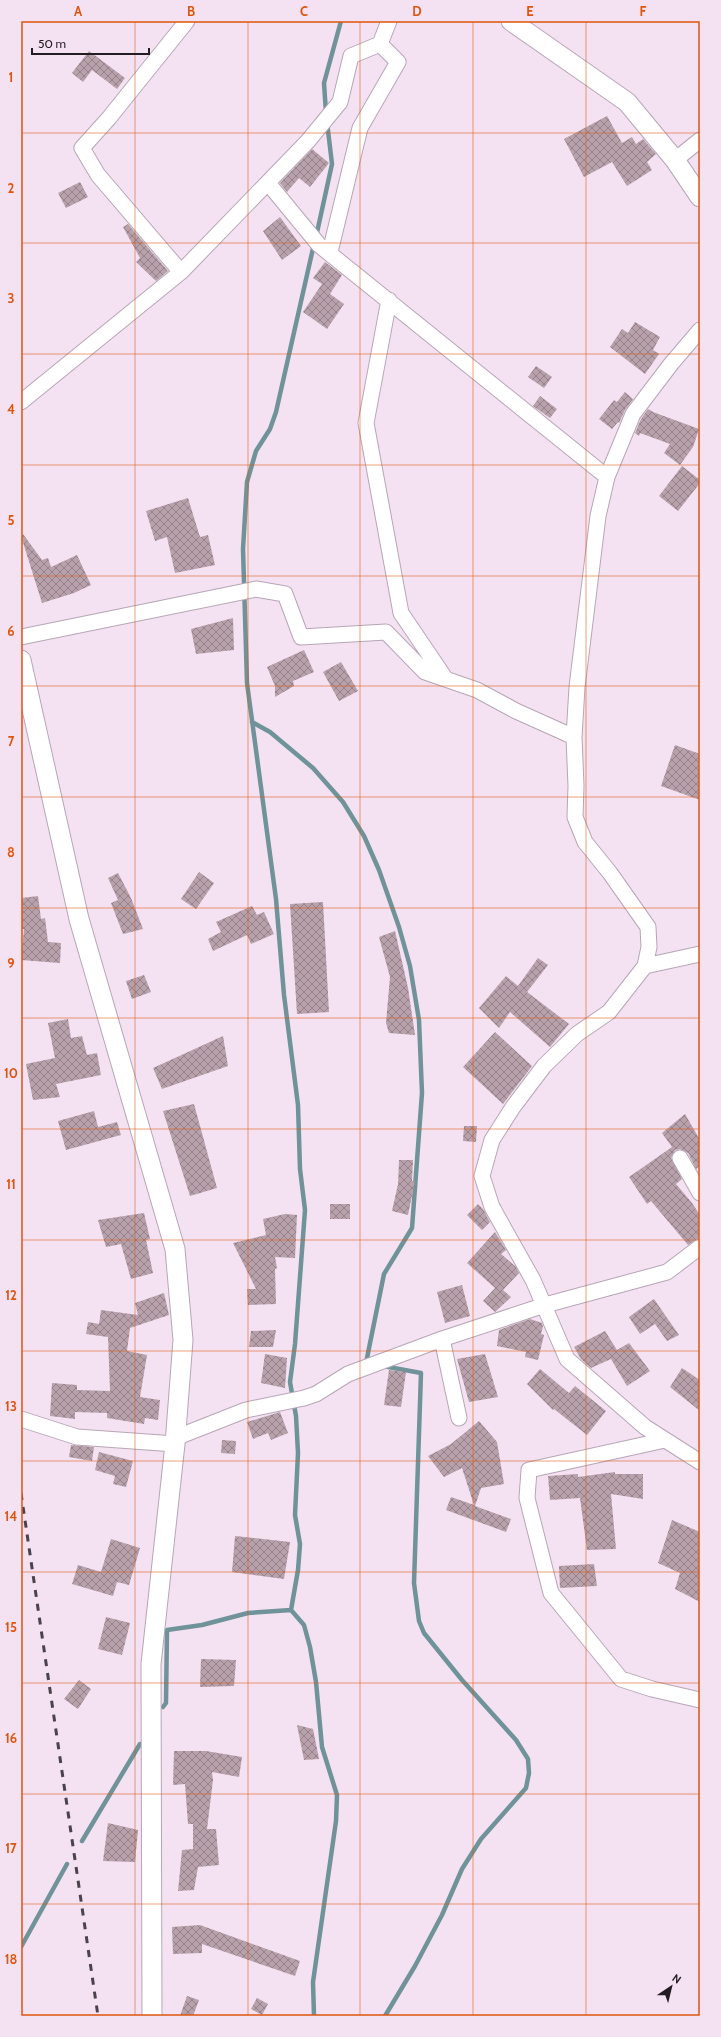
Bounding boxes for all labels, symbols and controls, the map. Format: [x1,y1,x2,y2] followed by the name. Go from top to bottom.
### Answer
[74,3,83,19] text: A
[187,3,195,19] text: B
[300,3,308,19] text: C
[412,3,422,19] text: D
[526,3,534,19] text: E
[640,3,647,19] text: F
[32,30,149,56] scale bar
[38,36,66,51] text: 50 m
[9,69,13,85] text: 1
[8,180,15,196] text: 2
[7,290,15,306] text: 3
[7,401,15,417] text: 4
[8,512,15,528] text: 5
[7,623,15,639] text: 6
[8,733,15,749] text: 7
[7,844,15,860] text: 8
[7,955,15,971] text: 9
[4,1065,18,1081] text: 10
[6,1176,16,1192] text: 11
[5,1287,17,1303] text: 12
[5,1398,17,1414] text: 13
[5,1508,17,1524] text: 14
[5,1619,17,1635] text: 15
[5,1730,17,1746] text: 16
[5,1840,17,1856] text: 17
[5,1951,17,1967] text: 18
[651,1967,691,2007] north arrow
[670,1971,684,1987] text: N

